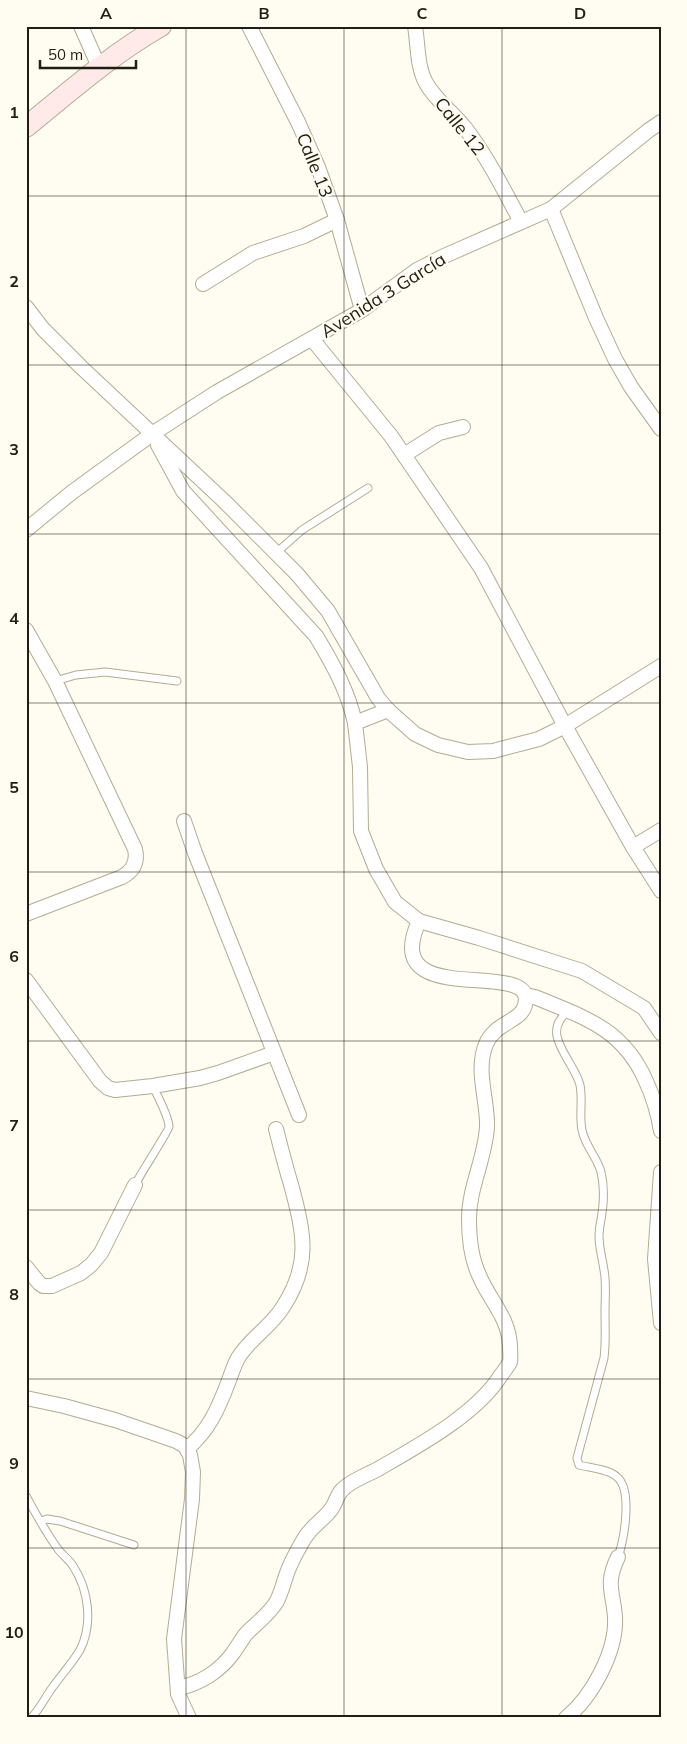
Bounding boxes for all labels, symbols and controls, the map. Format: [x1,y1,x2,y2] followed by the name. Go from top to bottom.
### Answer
[100,3,112,23] text: A
[258,3,270,23] text: B
[417,3,428,23] text: C
[574,3,586,23] text: D
[40,38,136,70] scale bar
[48,45,83,64] text: 50 m
[430,93,490,159] street label: Calle 12
[9,102,19,122] text: 1
[292,129,338,201] street label: Calle 13
[316,247,450,343] street label: Avenida 3 García
[9,271,19,291] text: 2
[9,439,19,459] text: 3
[9,608,19,628] text: 4
[9,777,19,797] text: 5
[9,946,19,966] text: 6
[9,1115,19,1135] text: 7
[9,1284,19,1304] text: 8
[9,1453,19,1473] text: 9
[4,1622,24,1642] text: 10

